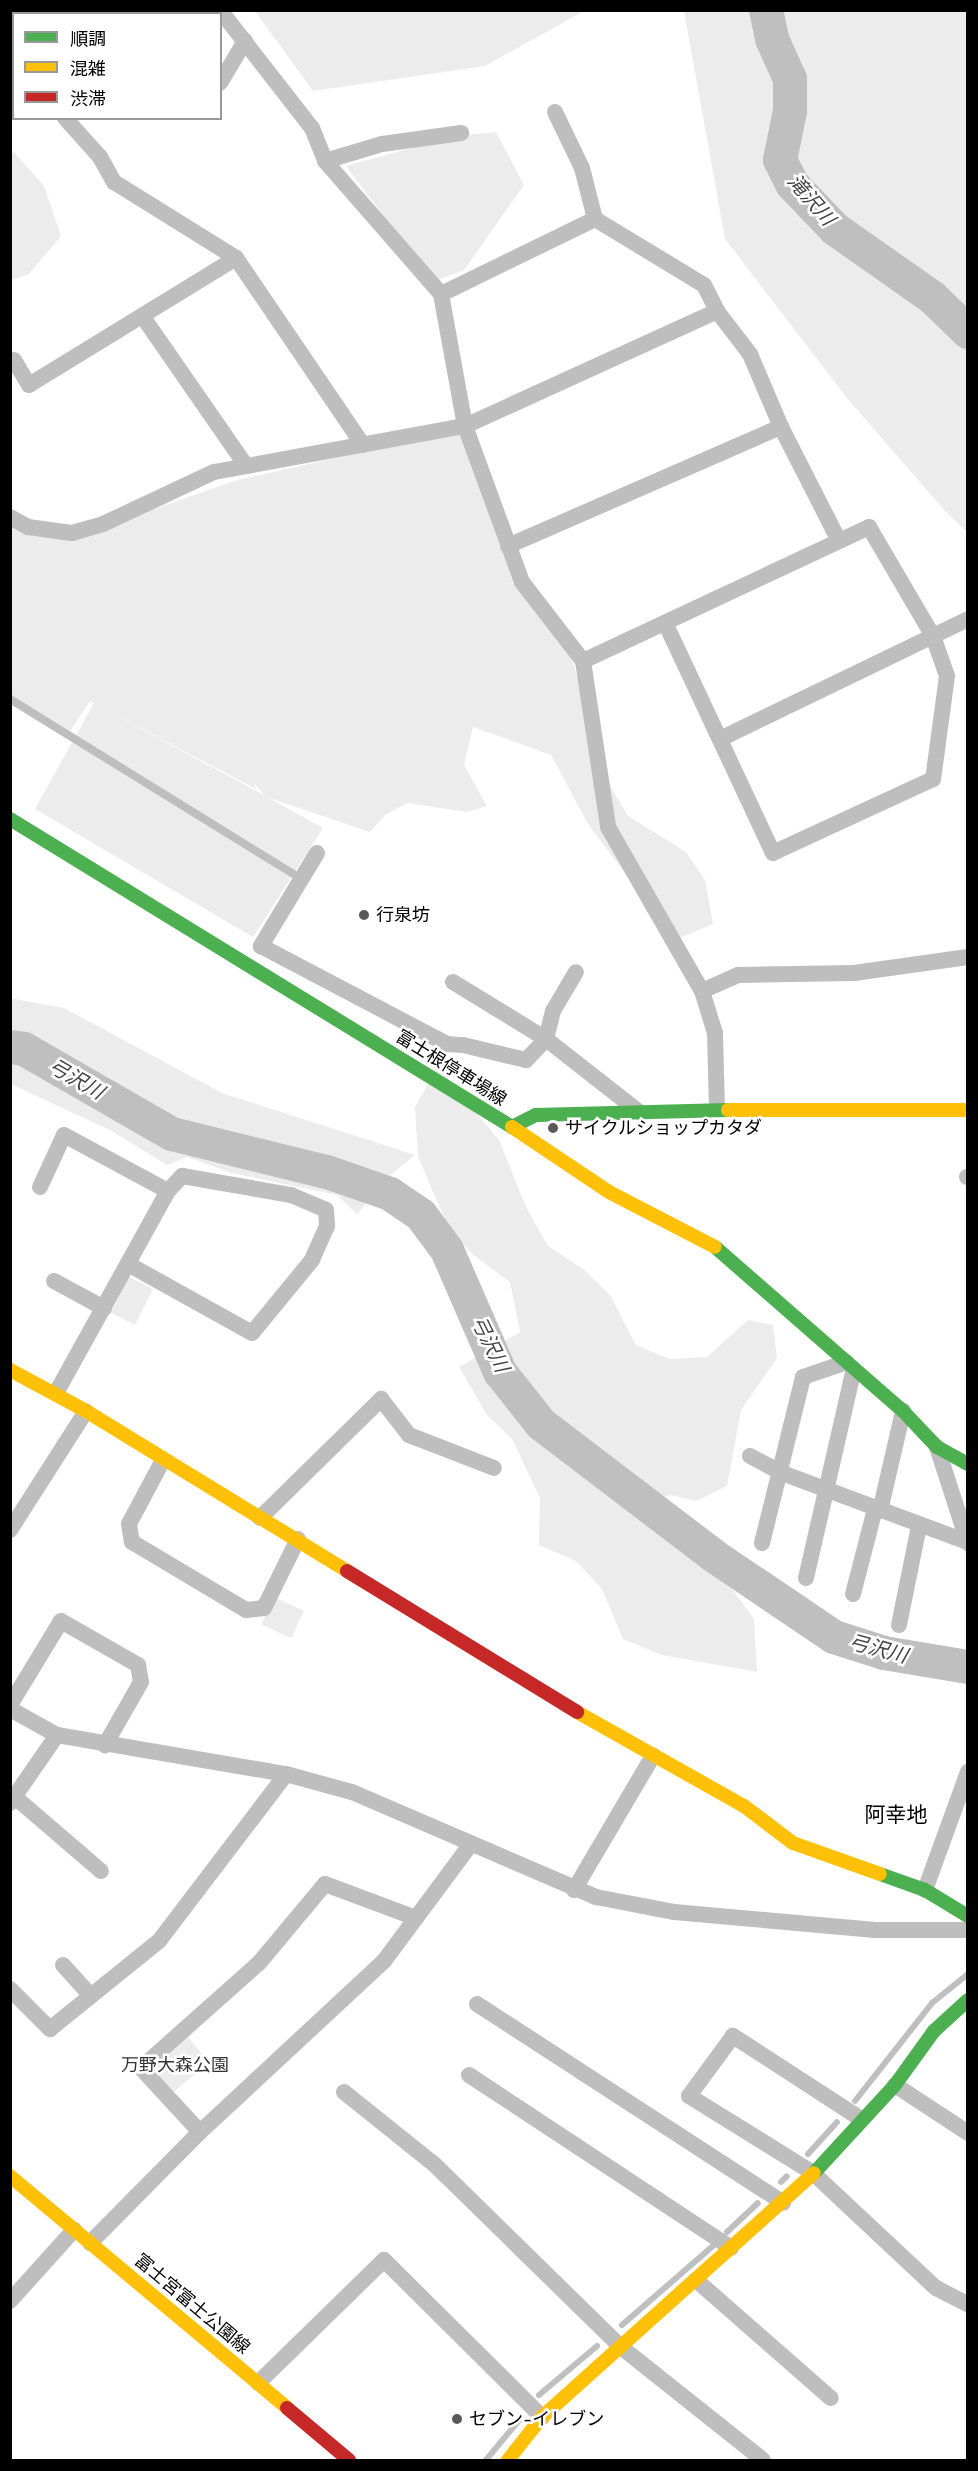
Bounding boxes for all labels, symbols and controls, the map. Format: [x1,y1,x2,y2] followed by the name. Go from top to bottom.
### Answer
[12,12,222,120] legend
[70,28,106,49] text: 順調
[70,58,106,79] text: 混雑
[70,88,106,109] text: 渋滞
[782,169,840,231] water label: 滝沢川
[376,904,430,926] place label: 行泉坊
[357,908,371,922] marker: 行泉坊
[392,1025,510,1111] street label: 富士根停車場線
[44,1054,108,1104] water label: 弓沢川
[565,1117,763,1139] place label: サイクルショップカタダ
[546,1121,560,1135] marker: サイクルショップカタダ
[466,1312,514,1376] water label: 弓沢川
[846,1630,910,1668] water label: 弓沢川
[865,1802,927,1828] district label: 阿幸地
[121,2054,229,2076] park label: 万野大森公園
[130,2249,254,2359] street label: 富士宮富士公園線
[469,2408,604,2430] place label: セブン-イレブン
[450,2412,464,2426] marker: セブン-イレブン

